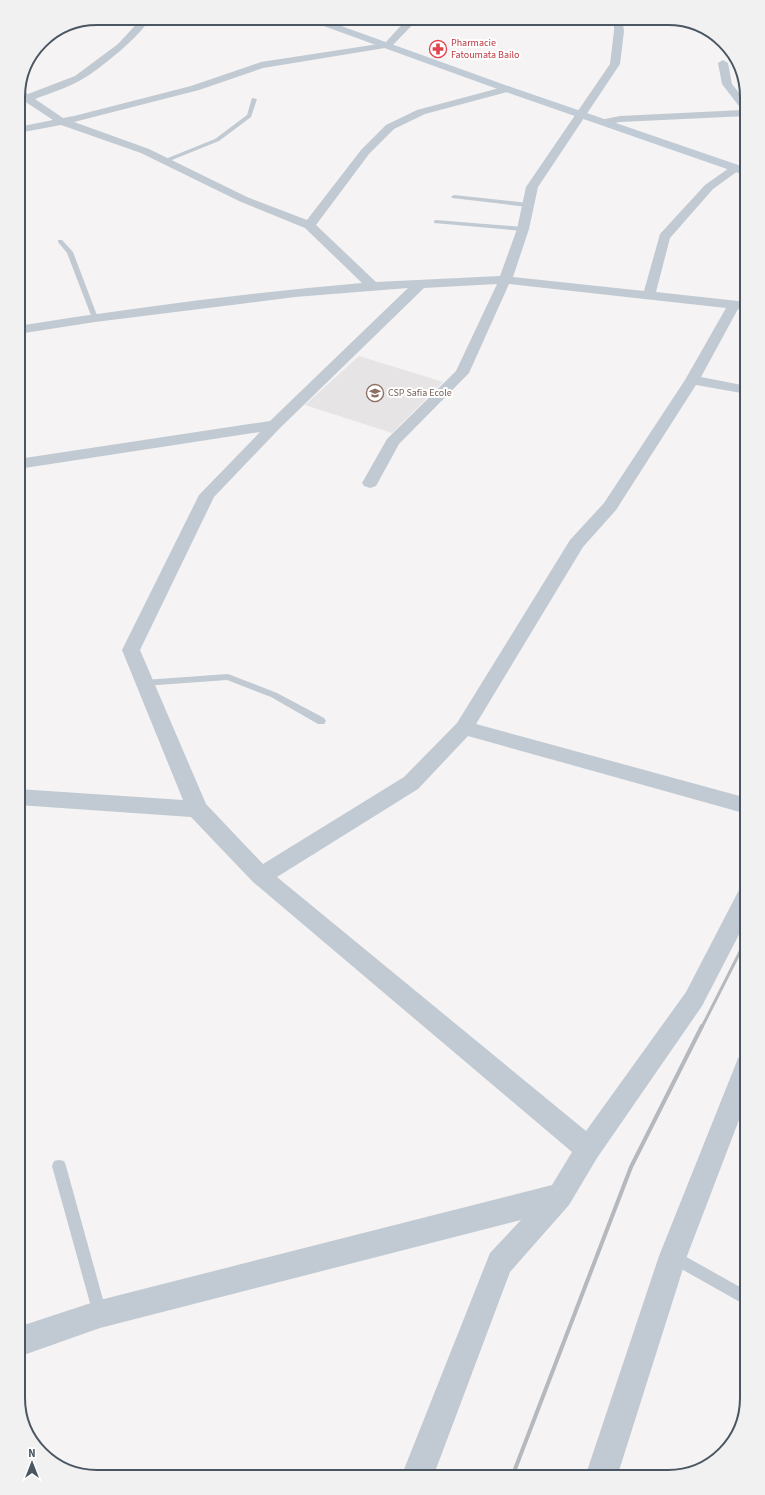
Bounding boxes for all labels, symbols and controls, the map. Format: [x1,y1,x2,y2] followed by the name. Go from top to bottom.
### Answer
[451,36,519,62] place label: Pharmacie Fatoumata Bailo
[428,39,448,59] pharmacy icon: Pharmacie Fatoumata Bailo
[365,383,385,403] school or university icon: CSP Safia Ecole
[388,386,452,400] place label: CSP Safia Ecole
[12,1443,52,1483] north arrow
[28,1446,36,1461] text: N

